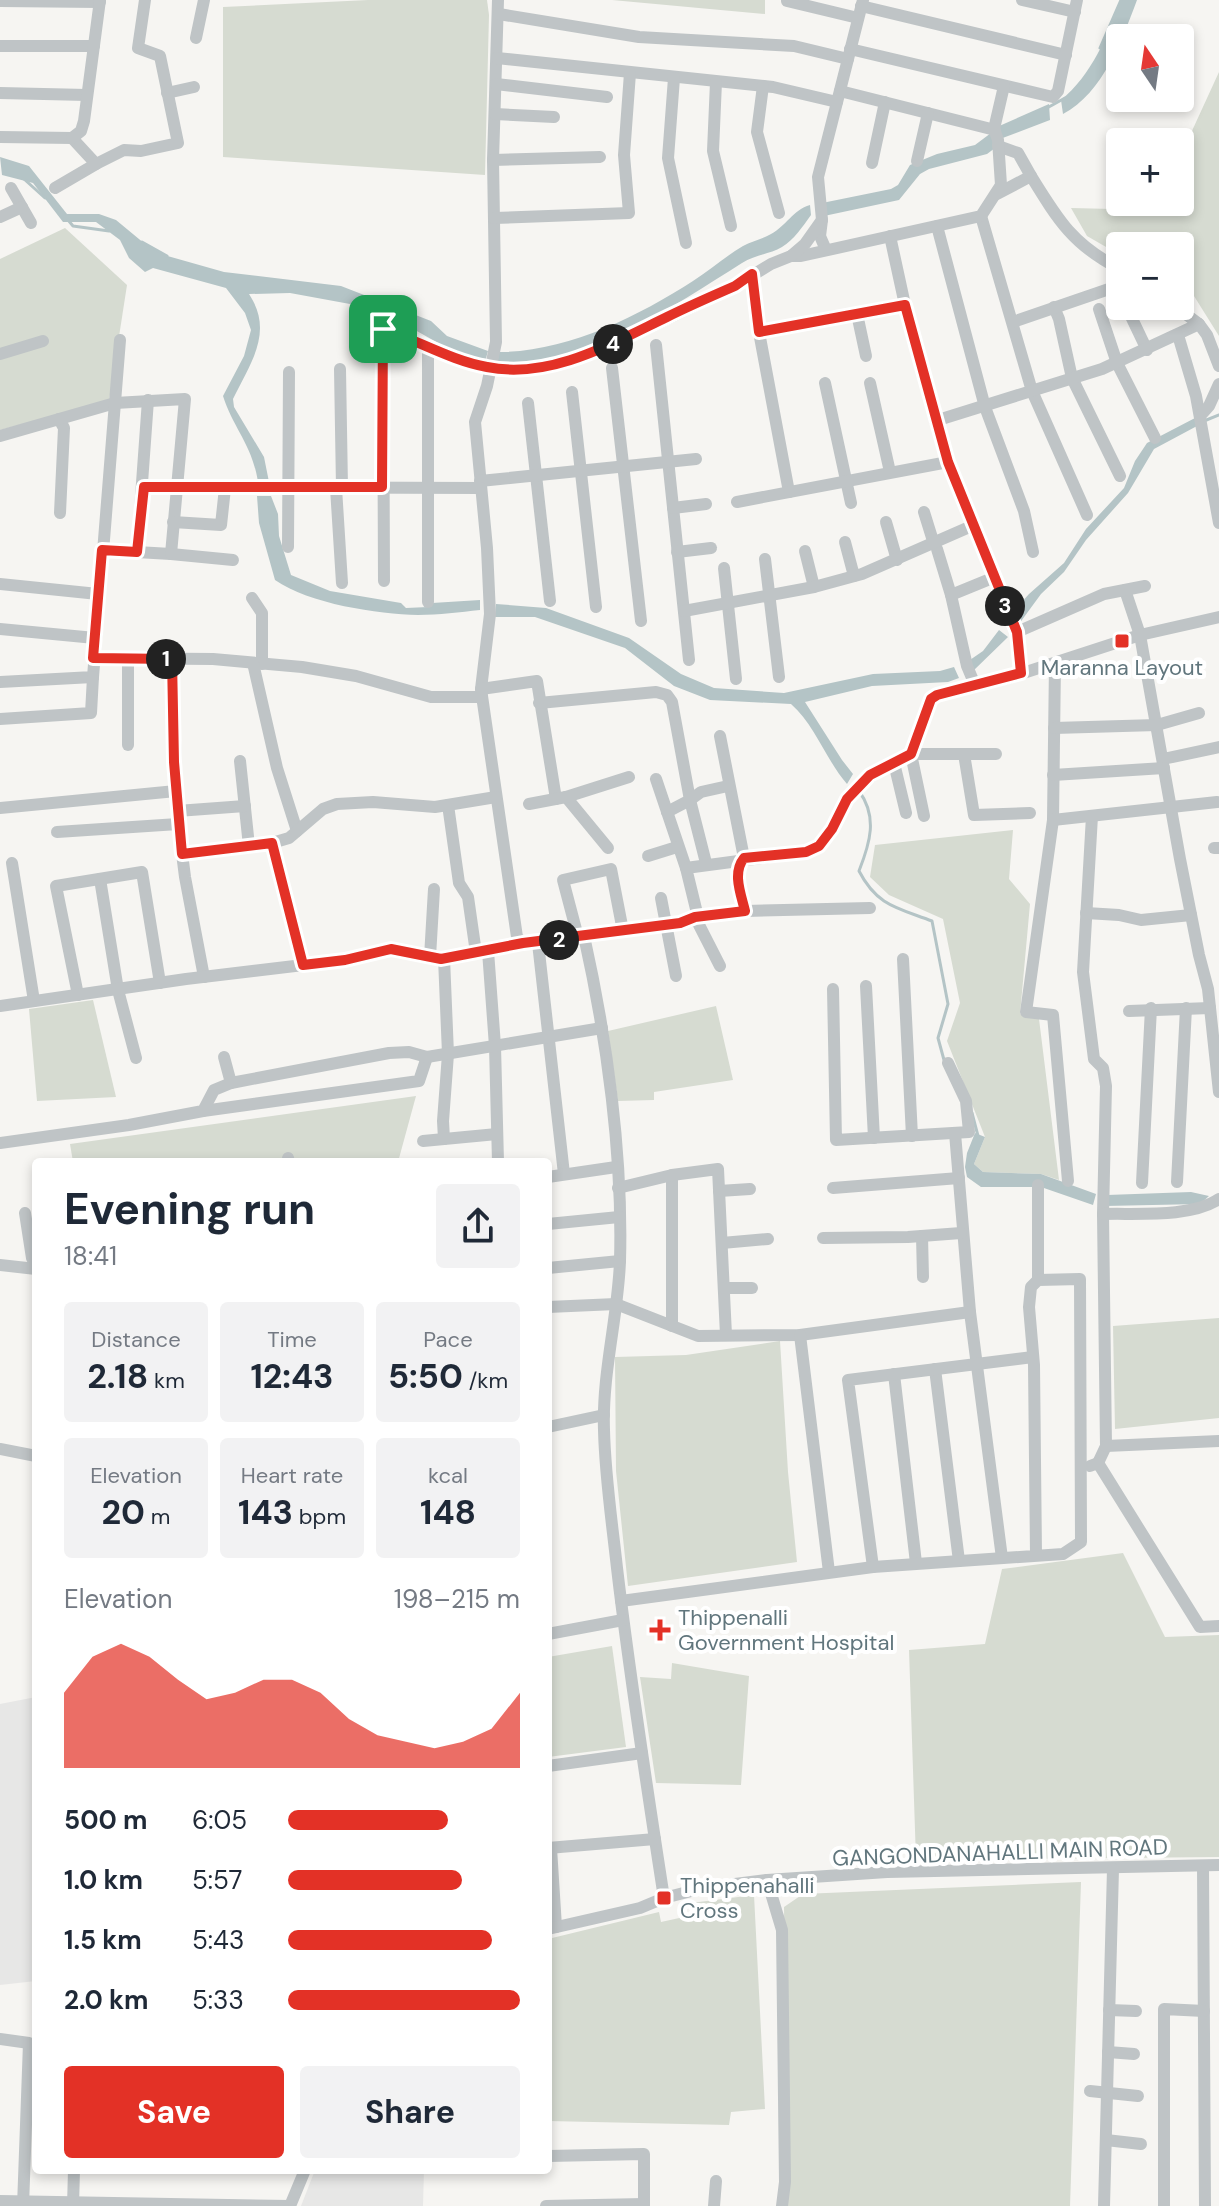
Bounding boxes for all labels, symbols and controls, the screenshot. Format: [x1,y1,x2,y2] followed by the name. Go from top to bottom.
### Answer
[1106,24,1194,112] north arrow
[1106,24,1194,320] map controls
[1106,128,1194,216] button: +
[1106,232,1194,320] button: −
[349,295,417,363] pin
[361,307,405,351] icon: arrive
[593,324,633,364] pin: 4
[606,329,620,358] text: 4
[985,586,1025,626] pin: 3
[998,591,1012,620] text: 3
[1113,632,1131,650] marker: Maranna Layout
[146,639,186,679] pin: 1
[162,644,170,673] text: 1
[1041,653,1203,682] place label: Maranna Layout
[539,920,579,960] pin: 2
[553,925,565,954] text: 2
[64,1180,315,1238] text: Evening run
[436,1184,520,1268] button: share
[64,1239,117,1273] text: 18:41
[91,1325,181,1354] text: Distance
[267,1325,317,1354] text: Time
[423,1325,473,1354] text: Pace
[87,1354,148,1399] text: 2.18
[250,1354,334,1399] text: 12:43
[388,1354,463,1399] text: 5:50
[148,1366,185,1395] text: km
[463,1366,508,1395] text: /km
[90,1461,182,1490] text: Elevation
[241,1461,343,1490] text: Heart rate
[428,1461,468,1490] text: kcal
[102,1490,145,1535] text: 20
[238,1490,293,1535] text: 143
[420,1490,476,1535] text: 148
[145,1502,170,1531] text: m
[293,1502,346,1531] text: bpm
[64,1582,172,1616] text: Elevation
[394,1582,520,1616] text: 198–215 m
[678,1603,894,1657] place label: Thippenalli Government Hospital
[649,1619,671,1641] marker: Thippenalli Government Hospital
[64,1803,147,1837] text: 500 m
[192,1803,247,1837] text: 6:05
[832,1832,1168,1873] street label: GANGONDANAHALLI MAIN ROAD
[64,1863,143,1897] text: 1.0 km
[192,1863,242,1897] text: 5:57
[680,1871,815,1925] place label: Thippenahalli Cross
[655,1889,673,1907] marker: Thippenahalli Cross
[64,1923,142,1957] text: 1.5 km
[192,1923,244,1957] text: 5:43
[64,1983,148,2017] text: 2.0 km
[192,1983,244,2017] text: 5:33
[64,2066,284,2158] button: Save
[300,2066,520,2158] button: Share

